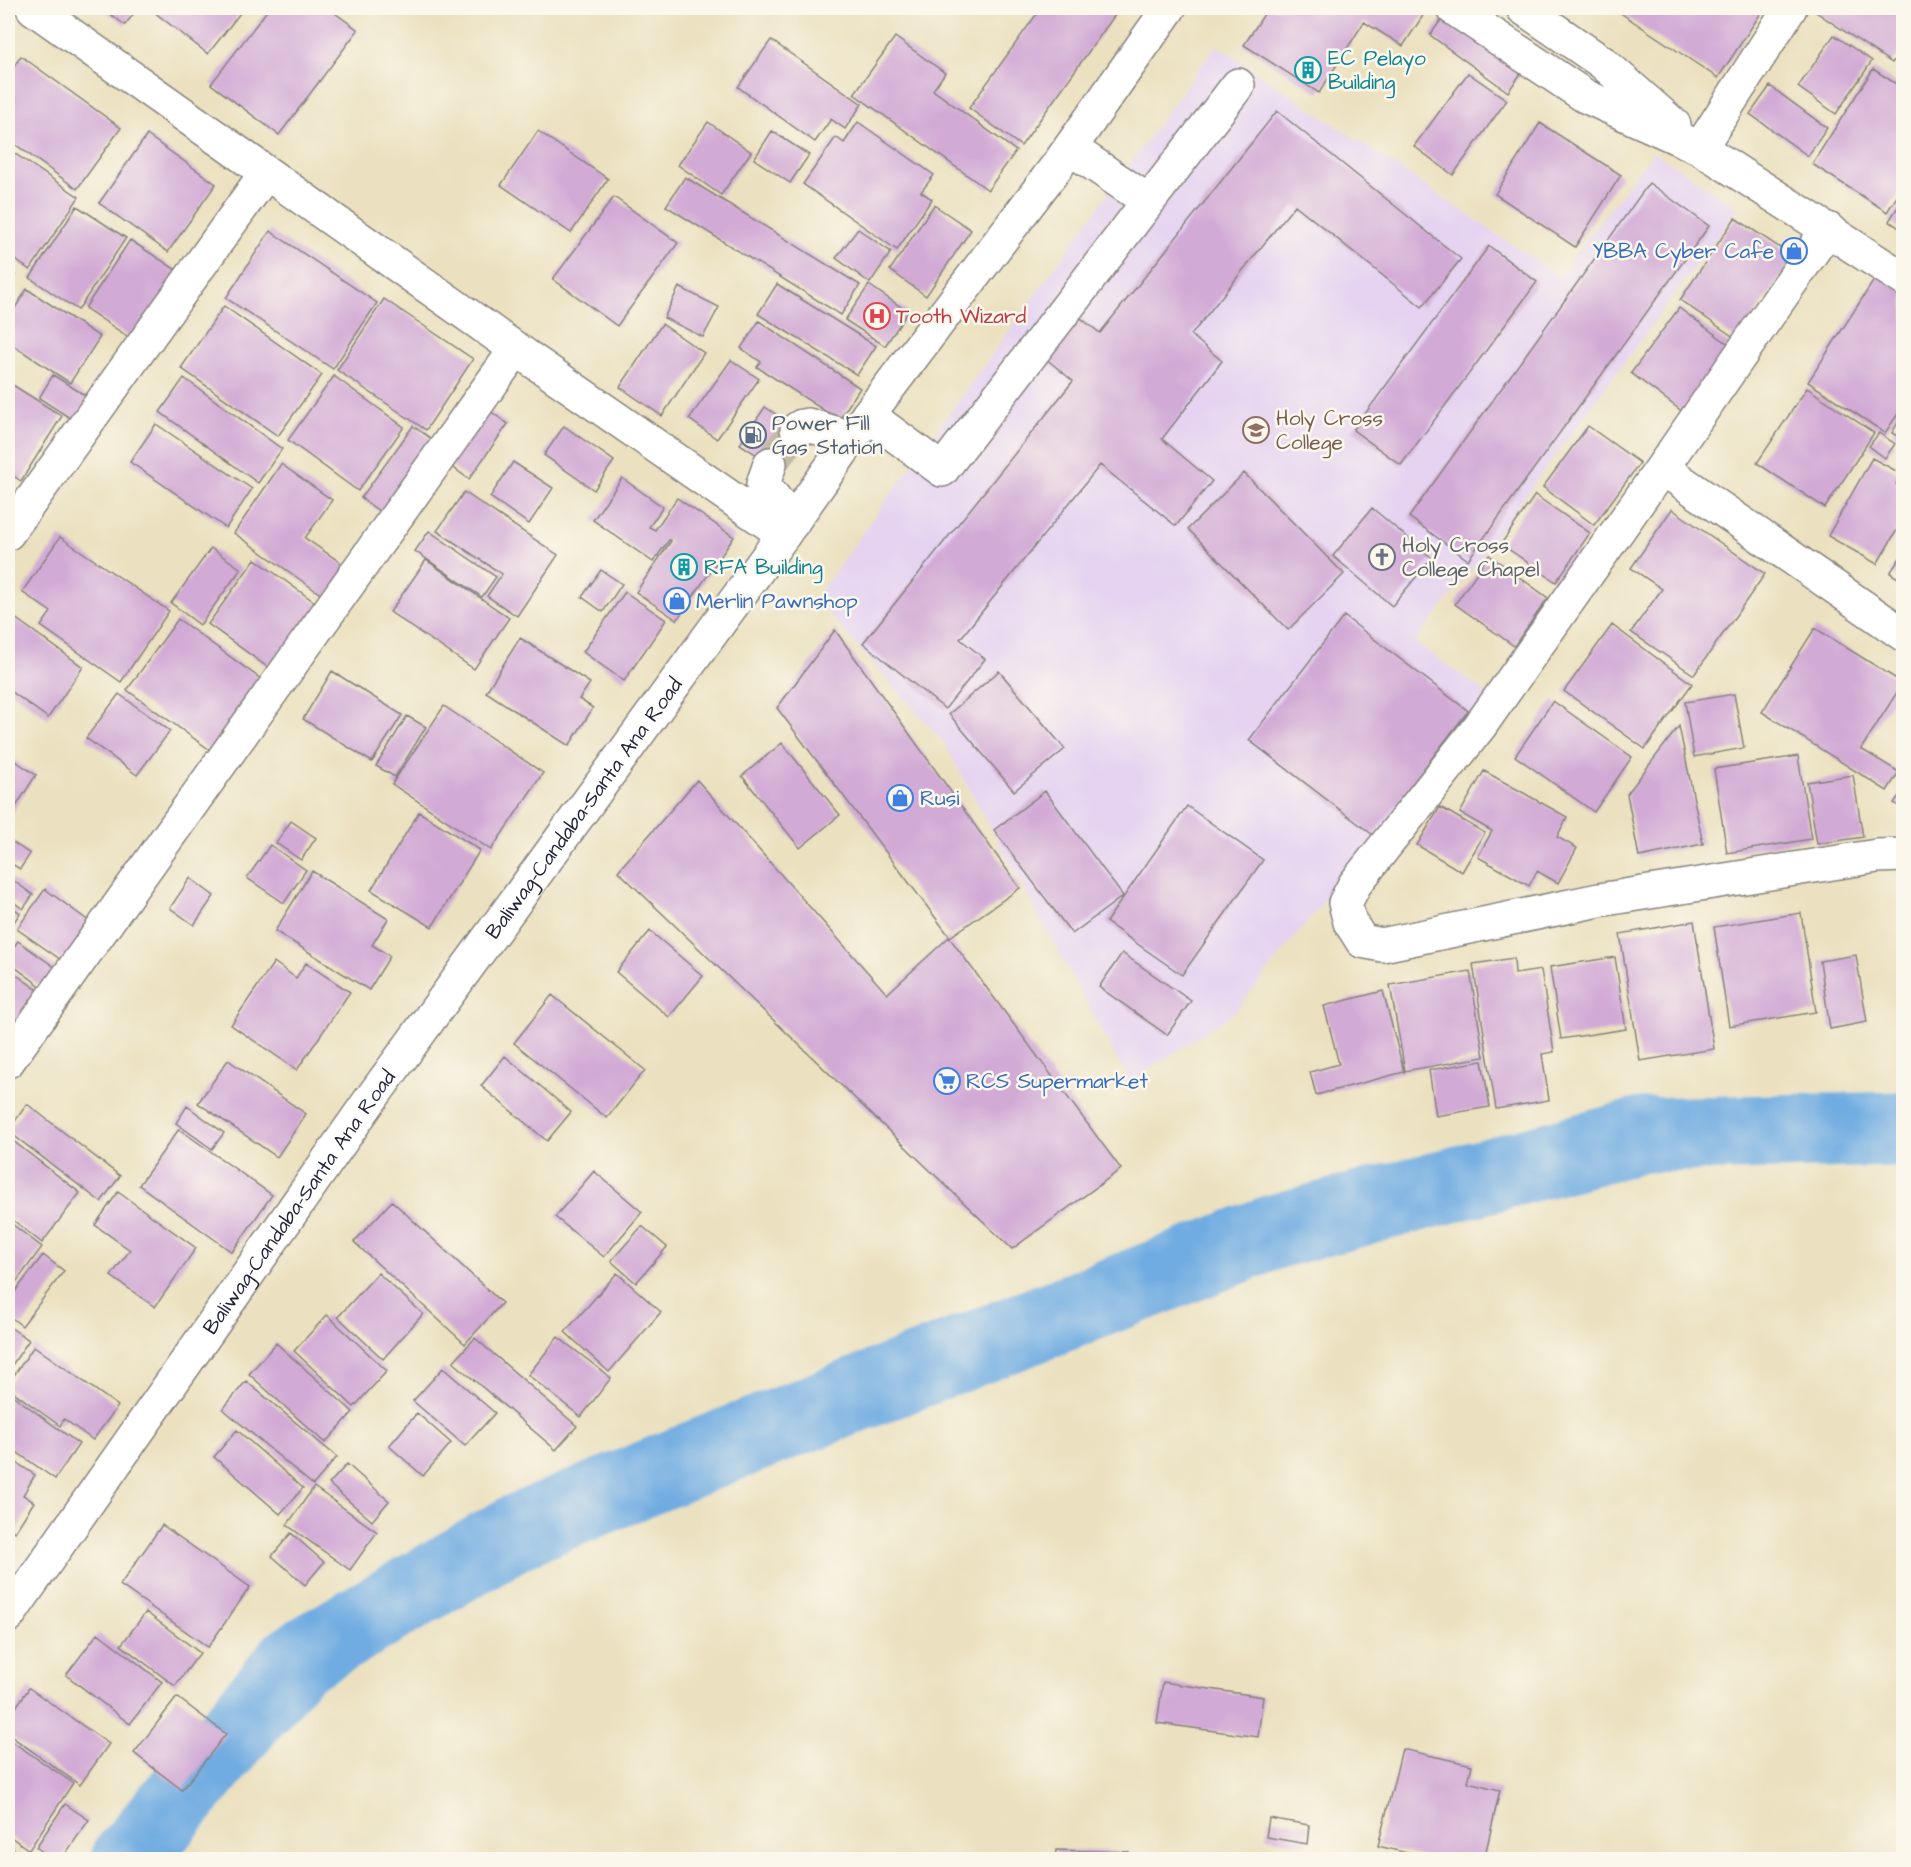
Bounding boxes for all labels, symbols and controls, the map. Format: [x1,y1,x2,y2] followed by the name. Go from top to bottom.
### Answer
[1328,44,1426,99] place label: EC Pelayo Building
[1293,55,1323,85] building icon: EC Pelayo Building
[1779,236,1809,266] shop icon: YBBA Cyber Cafe
[1592,237,1774,268] place label: YBBA Cyber Cafe
[862,301,892,331] hospital icon: Tooth Wizard
[896,302,1027,331] place label: Tooth Wizard
[1276,404,1383,459] place label: Holy Cross College
[772,409,883,462] place label: Power Fill Gas Station
[1241,415,1271,445] school or university icon: Holy Cross College
[738,420,768,450] fuel station icon: Power Fill Gas Station
[1402,531,1540,586] place label: Holy Cross College Chapel
[1367,542,1397,572] church icon: Holy Cross College Chapel
[669,552,699,582] building icon: RFA Building
[704,553,823,584] place label: RFA Building
[662,586,692,616] shop icon: Merlin Pawnshop
[696,587,858,617] place label: Merlin Pawnshop
[479,672,689,945] street label: Baliwag-Candaba-Santa Ana Road
[885,783,915,813] shop icon: Rusi
[920,784,959,813] place label: Rusi
[196,1064,403,1340] street label: Baliwag-Candaba-Santa Ana Road
[932,1066,962,1096] supermarket icon: RCS Supermarket
[966,1067,1148,1097] place label: RCS Supermarket

